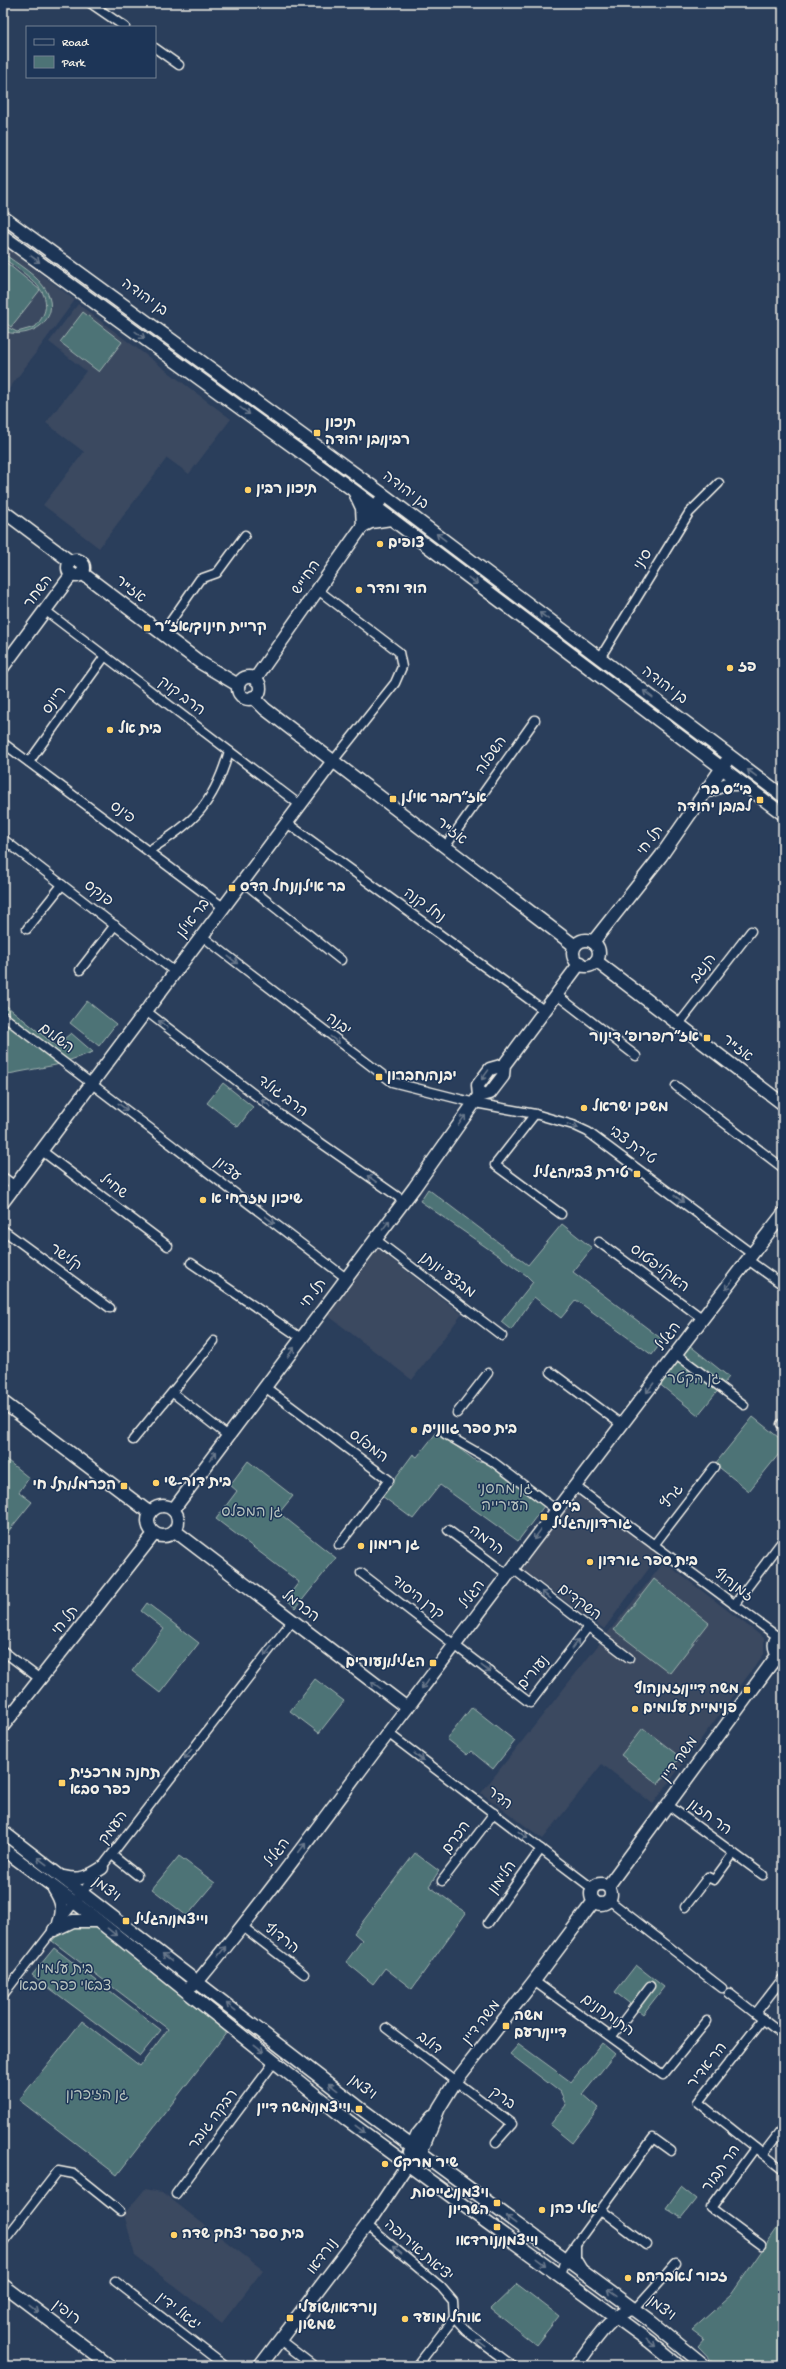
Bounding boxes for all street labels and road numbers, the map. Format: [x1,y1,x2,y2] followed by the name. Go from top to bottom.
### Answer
[117,275,171,321] street label: בן יהודה
[378,468,432,514] street label: בן יהודה
[631,546,657,574] street label: סיני
[289,557,325,599] street label: החי"ש
[21,572,57,612] street label: השחר
[111,572,149,608] street label: אז"ר
[637,663,691,709] street label: בן יהודה
[154,674,208,720] street label: הרב קוק
[39,684,71,718] street label: ריינס
[472,733,512,779] street label: השפלה
[106,798,138,828] street label: פינס
[432,814,470,850] street label: אז"ר
[633,822,668,860] street label: תל חי
[80,877,116,911] street label: פנקס
[400,884,449,927] street label: נחל קנה
[173,895,215,942] street label: בר אילן
[687,951,721,987] street label: הנגב
[322,1010,354,1040] street label: יבנה
[35,1019,78,1058] street label: השלום
[718,1031,756,1067] street label: אז"ר
[253,1071,311,1122] street label: הרב גולד
[604,1123,660,1169] street label: טירת צבי
[210,1154,244,1186] street label: עציון
[95,1170,132,1204] street label: שח"ל
[45,1239,85,1276] street label: קלישר
[626,1240,693,1297] street label: האקליפטוס
[415,1249,479,1303] street label: מבצע יונתן
[296,1275,331,1313] street label: תל חי
[652,1318,686,1355] street label: הגליל
[345,1426,392,1468] street label: המפלס
[657,1480,688,1513] street label: גרץ
[465,1522,507,1560] street label: הרמה
[710,1565,757,1607] street label: זמנהוף
[387,1572,447,1624] street label: קרן היסוד
[456,1576,490,1613] street label: הגליל
[554,1581,604,1625] street label: השקדים
[278,1586,323,1627] street label: הכרמל
[48,1602,83,1640] street label: תל חי
[514,1652,554,1694] street label: נעורים
[658,1734,702,1786] street label: משה דיין
[483,1784,515,1814] street label: הדר
[684,1796,734,1840] street label: הר חזון
[96,1807,132,1849] street label: העמק
[439,1818,475,1858] street label: הכרם
[261,1834,295,1871] street label: הגליל
[484,1857,521,1898] street label: הלימון
[88,1873,124,1907] street label: ויצמן
[260,1919,303,1958] street label: הרדוף
[577,1991,637,2041] street label: התותחנים
[459,1997,505,2049] street label: משה דיין
[413,2028,446,2059] street label: דולב
[684,2039,732,2093] street label: הר אדיר
[344,2072,380,2104] street label: ויצמן
[486,2084,518,2114] street label: ברק
[185,2086,243,2154] street label: רבקה גובר
[699,2142,745,2196] street label: הר תבור
[380,2216,456,2286] street label: יציאת אירופה
[304,2235,342,2279] street label: נורדאו
[152,2288,204,2335] street label: יגאל ידין
[643,2293,679,2325] street label: ויצמן
[48,2297,84,2329] street label: רופין

